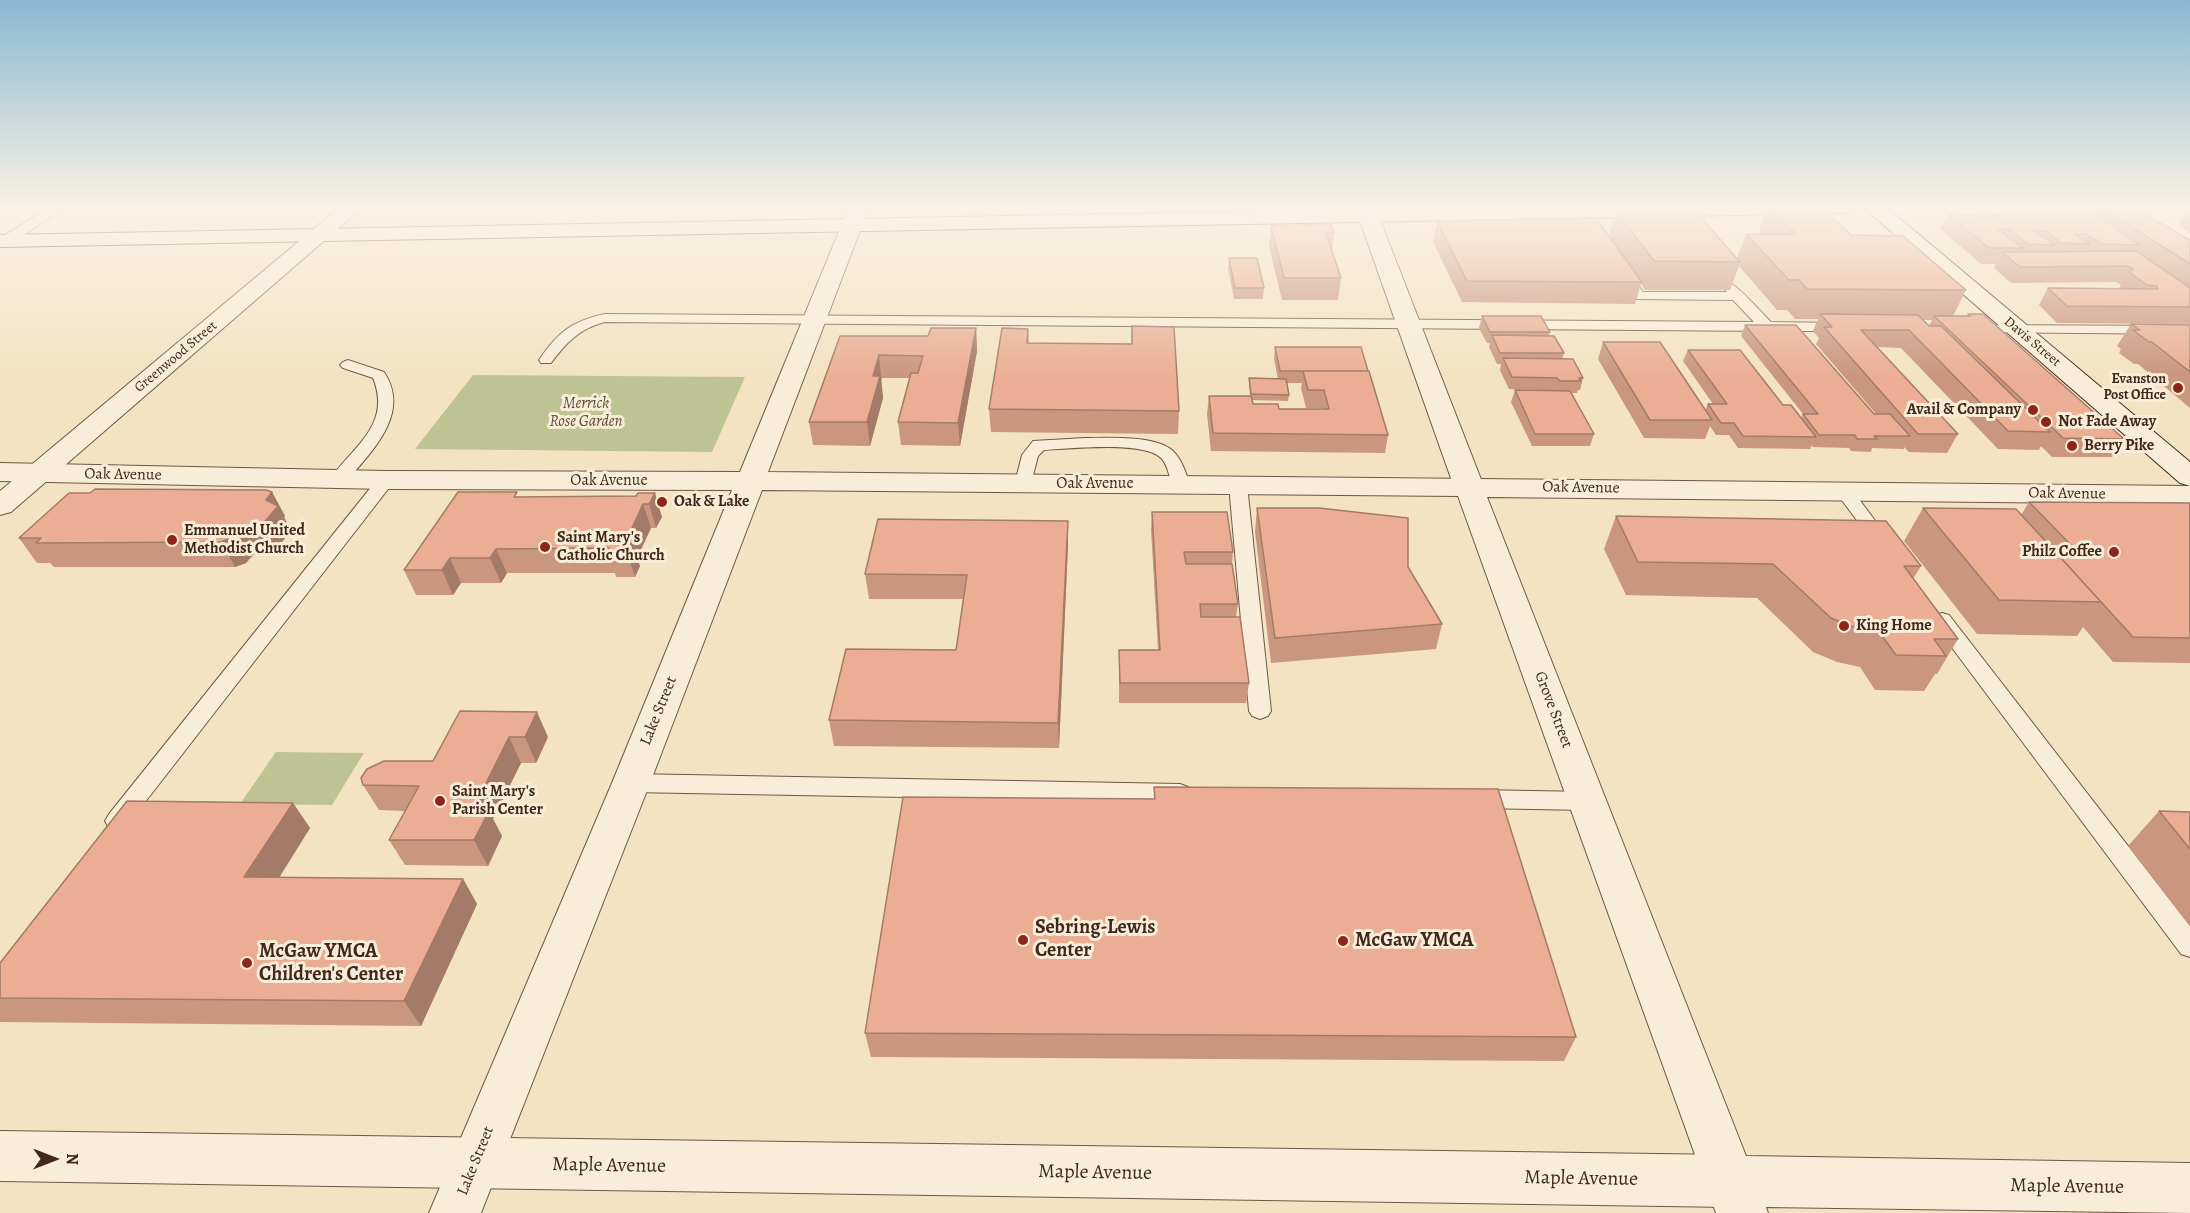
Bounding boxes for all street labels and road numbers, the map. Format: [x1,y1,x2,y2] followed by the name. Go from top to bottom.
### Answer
[2000,313,2064,371] street label: Davis Street
[131,318,221,396] street label: Greenwood Street
[84,465,162,485] street label: Oak Avenue
[570,471,648,491] street label: Oak Avenue
[1056,474,1134,494] street label: Oak Avenue
[1542,478,1620,498] street label: Oak Avenue
[2028,484,2106,504] street label: Oak Avenue
[1530,669,1576,751] street label: Grove Street
[636,674,682,748] street label: Lake Street
[453,1124,499,1198] street label: Lake Street
[552,1153,666,1179] street label: Maple Avenue
[1038,1160,1152,1186] street label: Maple Avenue
[1524,1166,1638,1192] street label: Maple Avenue
[2010,1174,2124,1200] street label: Maple Avenue

